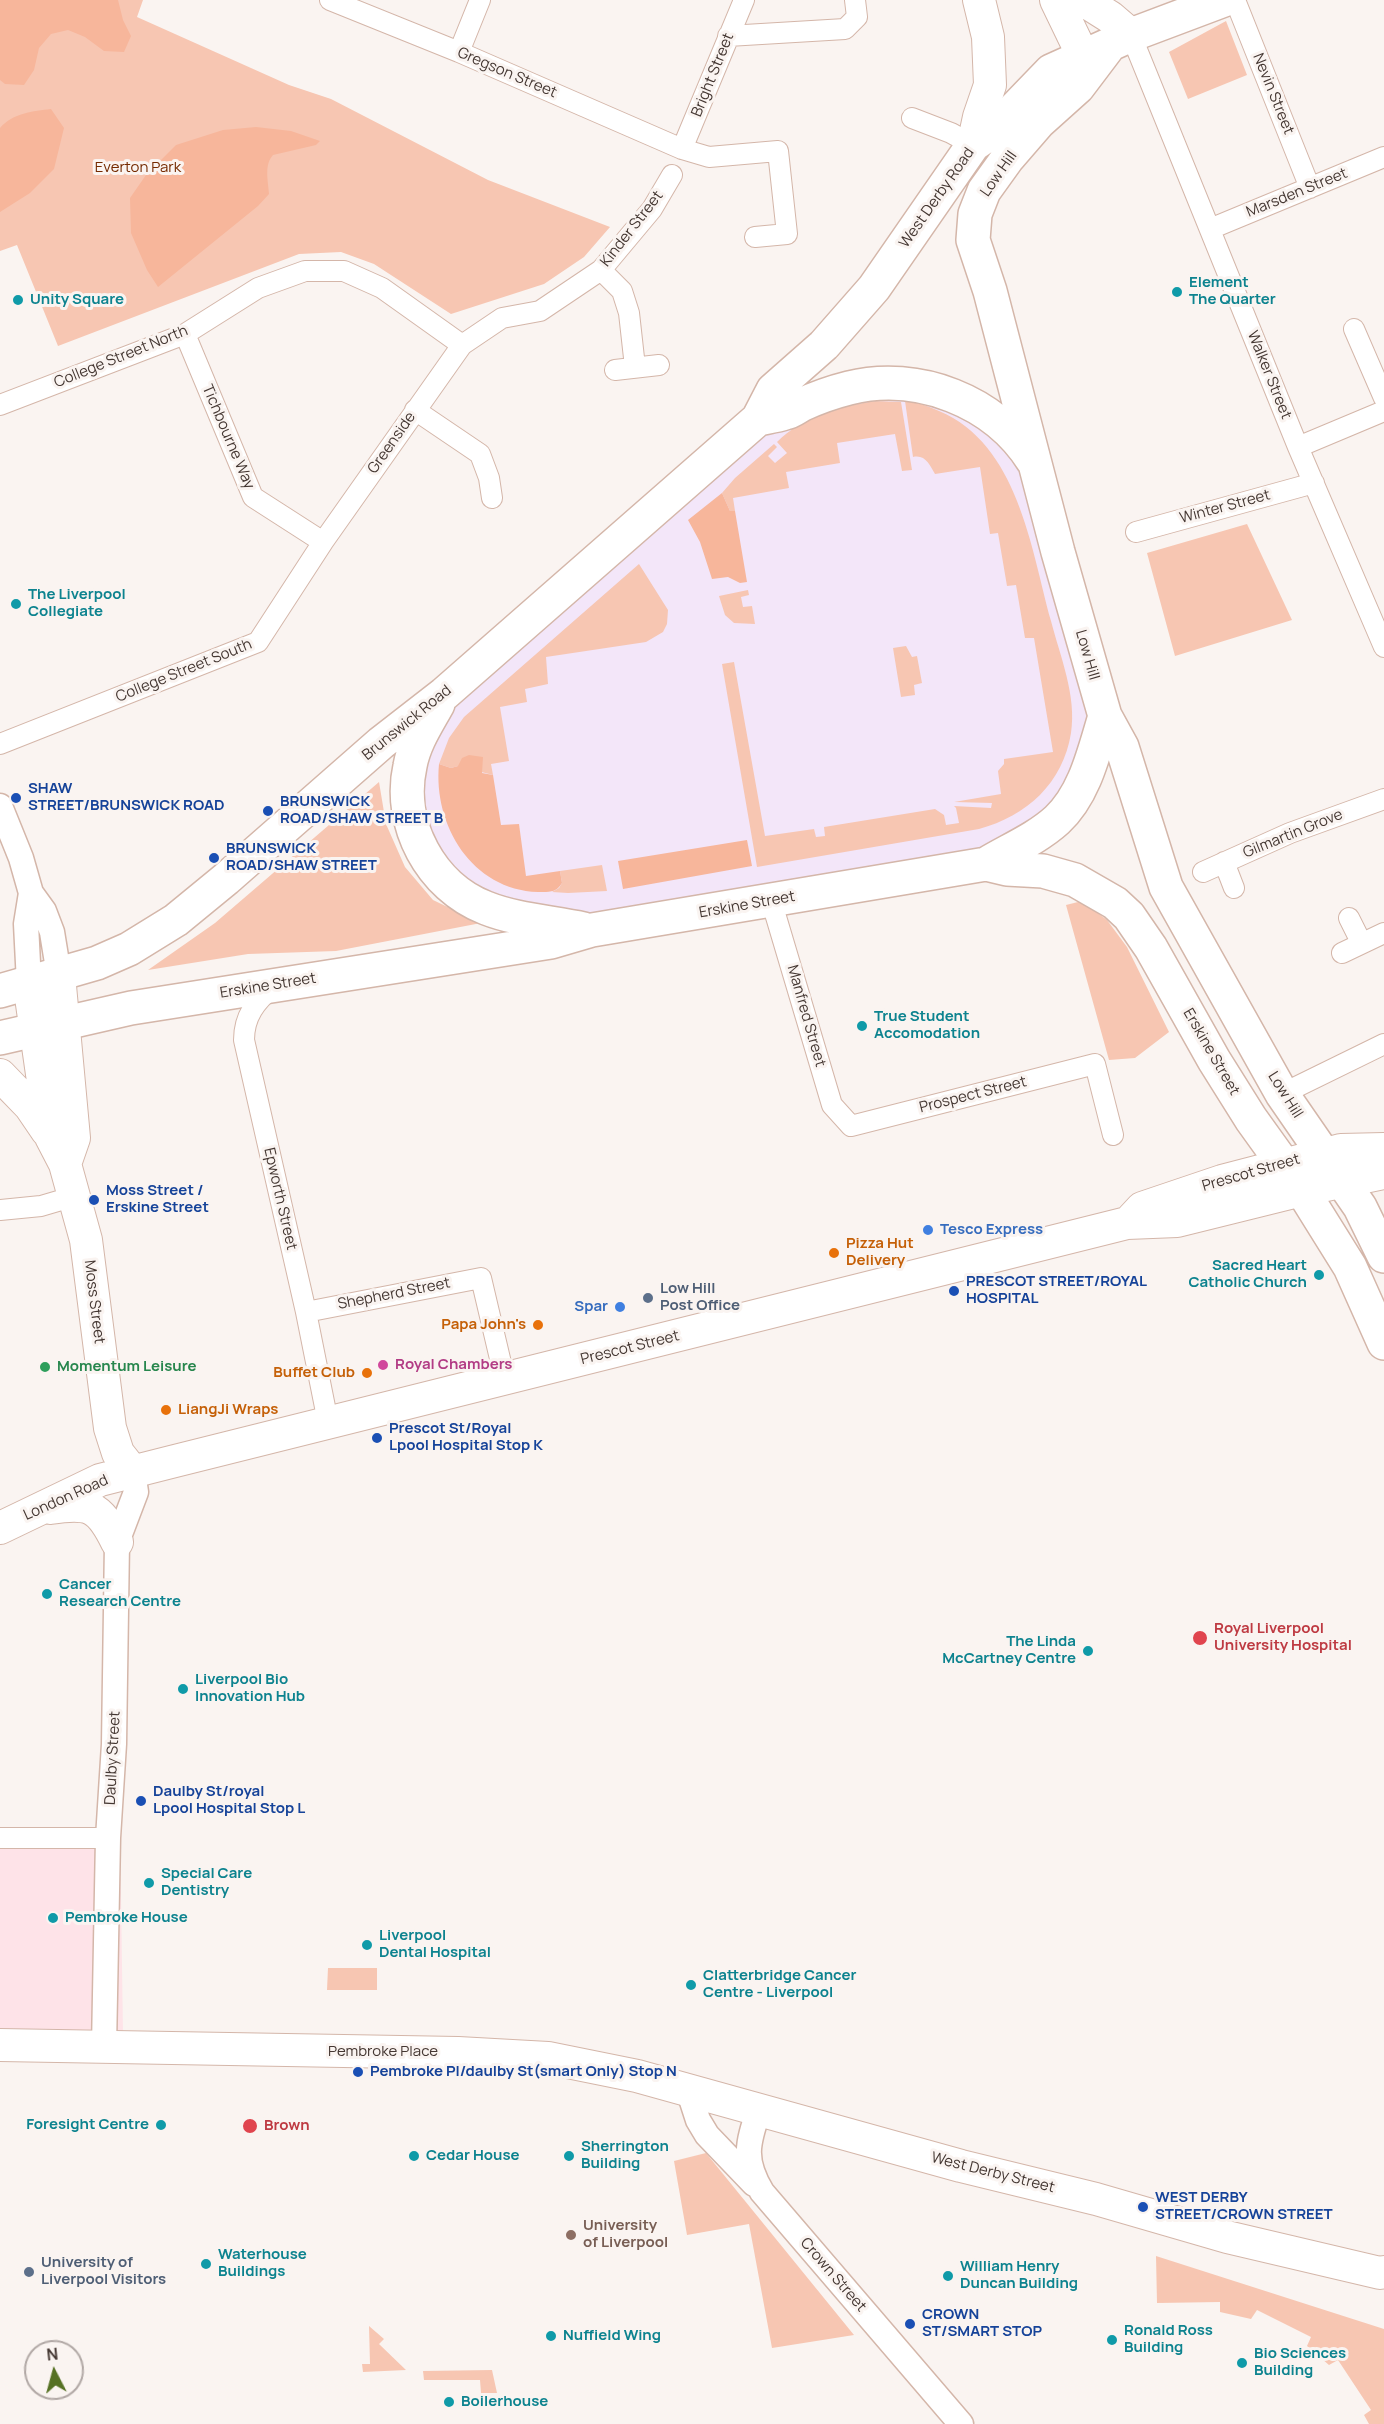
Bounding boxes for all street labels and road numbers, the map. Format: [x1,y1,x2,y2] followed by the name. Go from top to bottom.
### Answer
[688,30,738,120] street label: Bright Street
[455,44,559,102] street label: Gregson Street
[1249,51,1297,137] street label: Nevin Street
[896,145,978,251] street label: West Derby Road
[977,148,1021,200] street label: Low Hill
[1244,165,1350,221] street label: Marsden Street
[597,187,667,271] street label: Kinder Street
[52,322,190,392] street label: College Street North
[1243,328,1295,422] street label: Walker Street
[198,382,258,492] street label: Tichbourne Way
[364,409,420,477] street label: Greenside
[1178,486,1272,528] street label: Winter Street
[1071,628,1103,682] street label: Low Hill
[113,635,255,707] street label: College Street South
[359,682,455,764] street label: Brunswick Road
[1241,806,1345,862] street label: Gilmartin Grove
[698,888,796,922] street label: Erskine Street
[783,963,829,1069] street label: Manfred Street
[219,970,317,1002] street label: Erskine Street
[1179,1005,1243,1099] street label: Erskine Street
[1264,1068,1306,1122] street label: Low Hill
[917,1073,1029,1117] street label: Prospect Street
[259,1146,301,1252] street label: Epworth Street
[1200,1150,1302,1196] street label: Prescot Street
[80,1259,108,1345] street label: Moss Street
[336,1274,452,1314] street label: Shepherd Street
[579,1327,681,1369] street label: Prescot Street
[21,1471,111,1525] street label: London Road
[102,1710,124,1806] street label: Daulby Street
[328,2043,438,2061] street label: Pembroke Place
[929,2149,1057,2197] street label: West Derby Street
[796,2234,870,2316] street label: Crown Street

